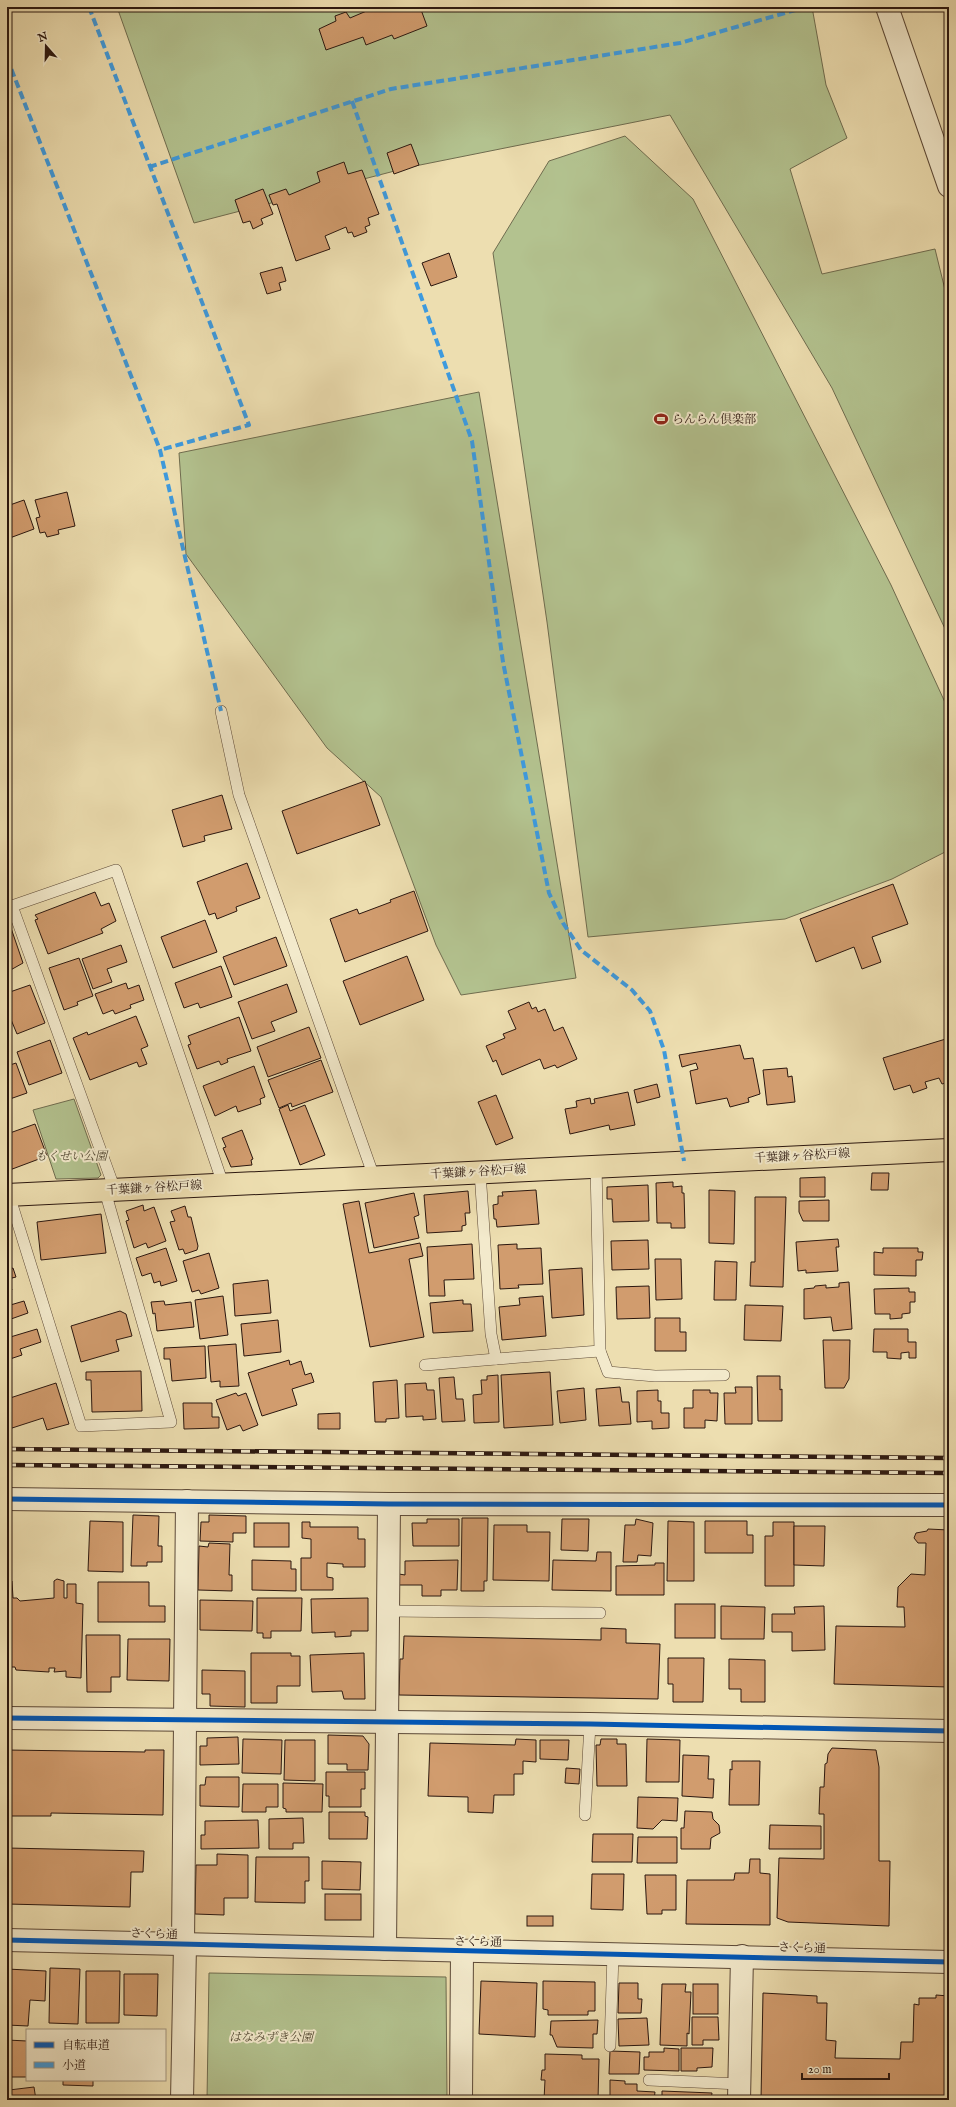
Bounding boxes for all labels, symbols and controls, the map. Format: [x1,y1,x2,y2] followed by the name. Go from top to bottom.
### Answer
[26,26,66,66] north arrow
[35,29,50,46] text: N
[653,411,669,427] sports icon: らんらん倶楽部
[672,412,756,427] place label: らんらん倶楽部
[754,1146,850,1166] street label: 千葉鎌ヶ谷松戸線
[35,1149,109,1164] park label: もくせい公園
[430,1162,526,1182] street label: 千葉鎌ヶ谷松戸線
[106,1178,202,1198] street label: 千葉鎌ヶ谷松戸線
[130,1926,178,1942] street label: さくら通
[454,1934,502,1950] street label: さくら通
[778,1940,826,1956] street label: さくら通
[26,2029,166,2081] legend
[229,2030,315,2045] park label: はなみずき公園
[62,2038,110,2053] text: 自転車道
[802,2055,889,2081] scale bar
[62,2058,86,2073] text: 小道
[808,2062,831,2077] text: 20 m

